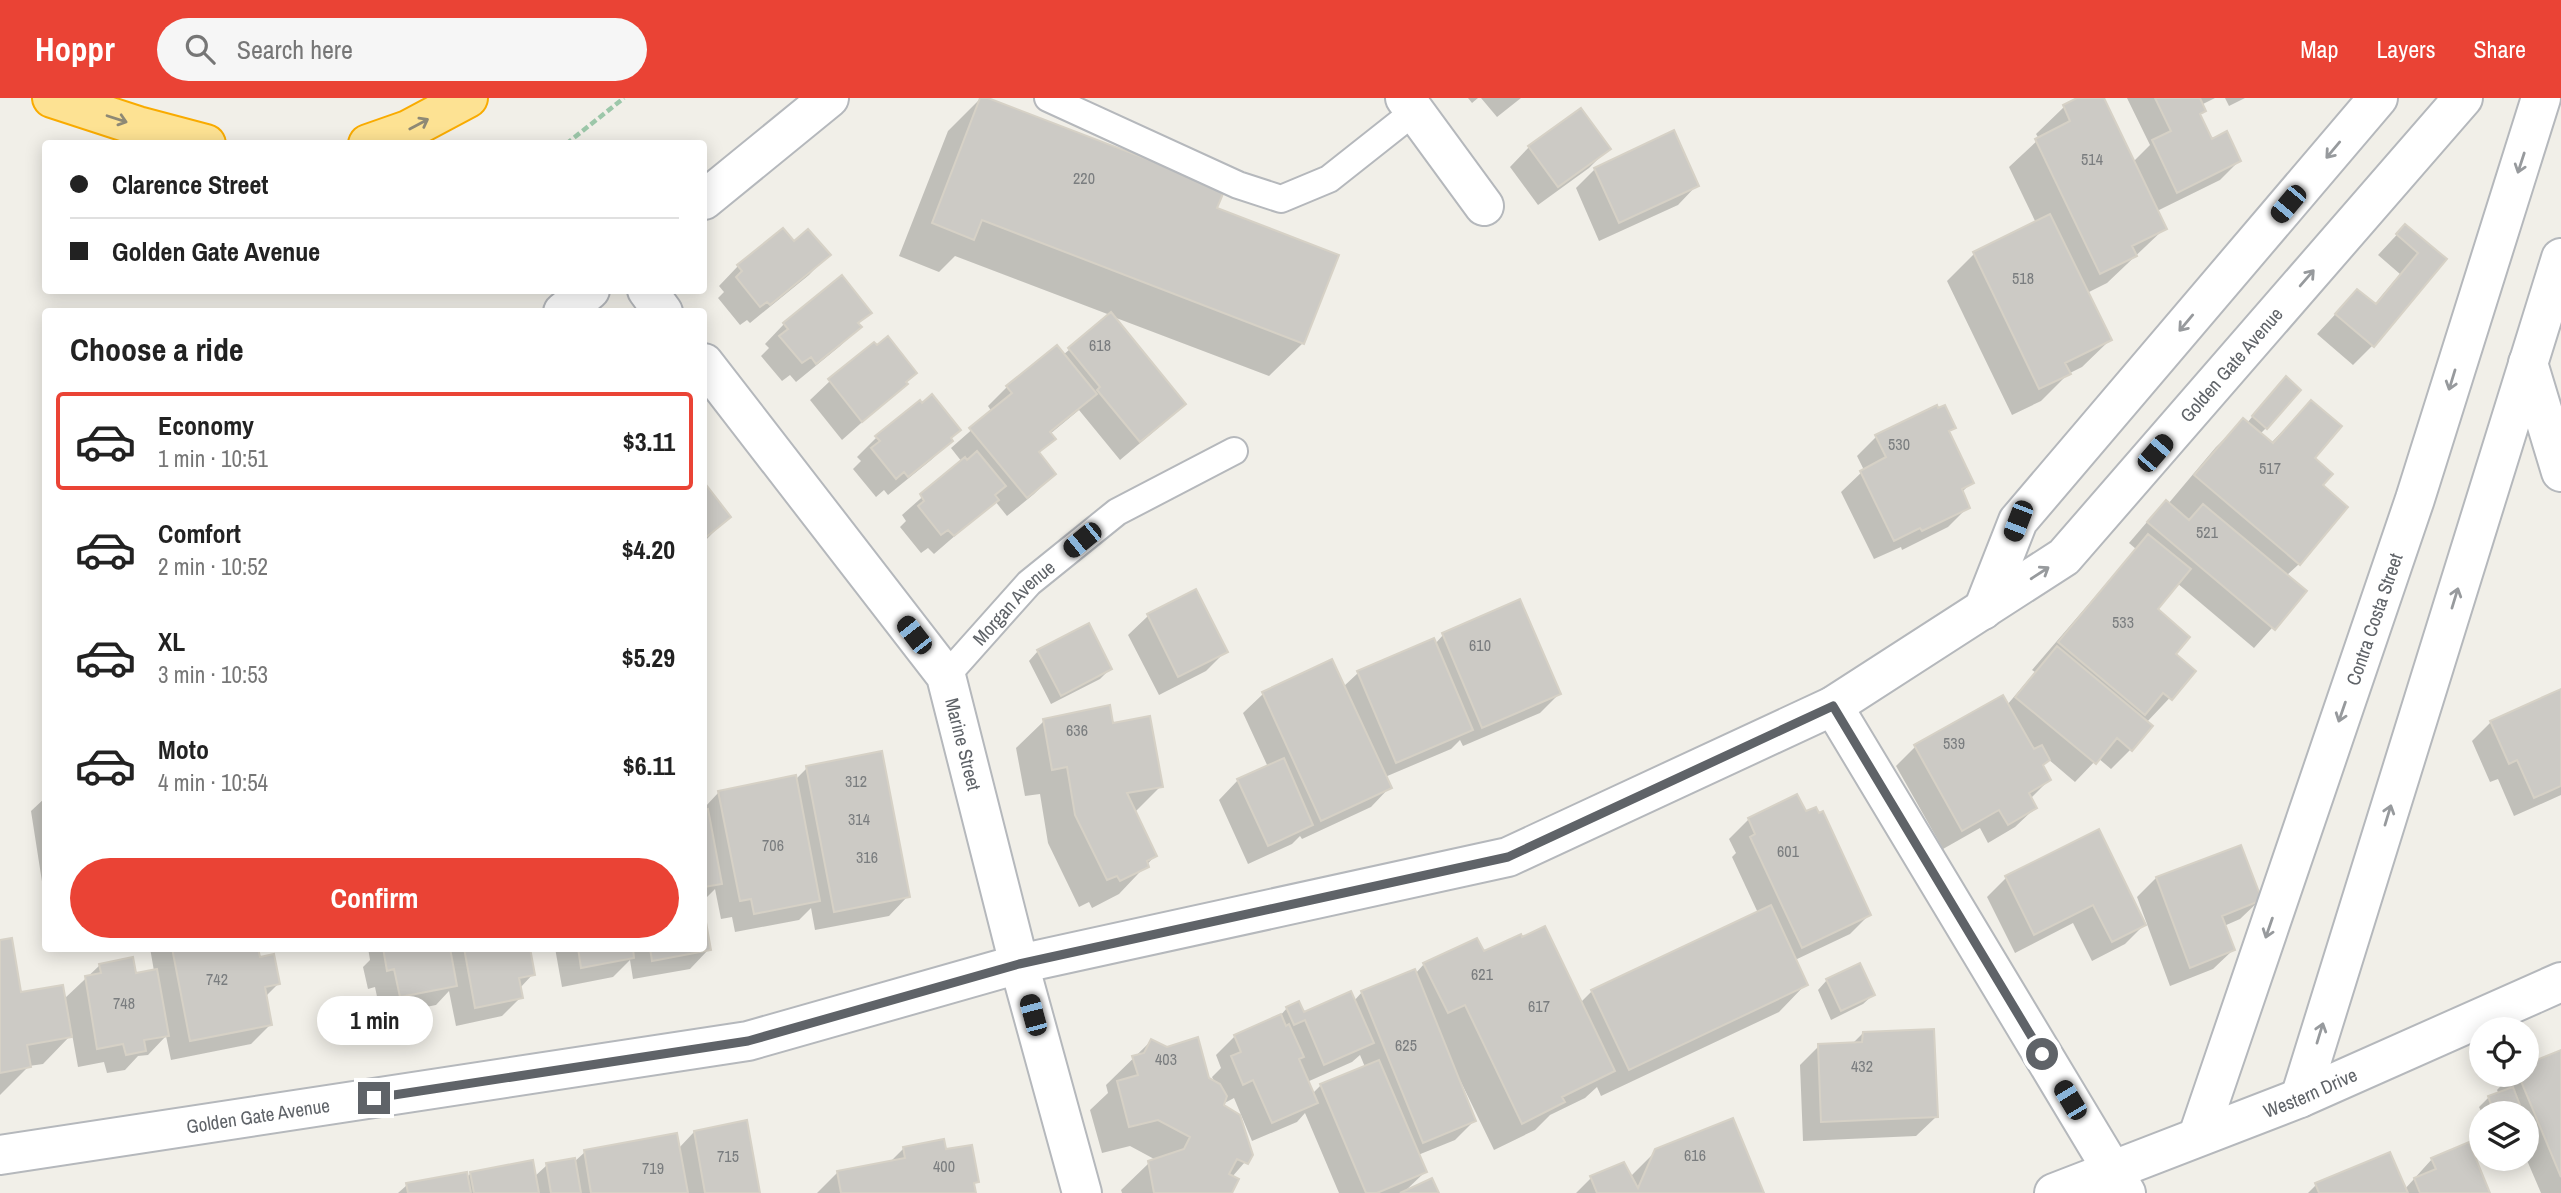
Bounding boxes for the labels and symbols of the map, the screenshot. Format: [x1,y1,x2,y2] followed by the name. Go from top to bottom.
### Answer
[106,113,128,126] one-way arrow
[409,117,429,131] one-way arrow
[2326,141,2342,159] one-way arrow
[2081,148,2103,170] house number: 514
[2513,152,2526,174] one-way arrow
[1073,167,1095,189] house number: 220
[2267,181,2310,227] car
[2012,267,2034,289] house number: 518
[2299,269,2315,287] one-way arrow
[2174,302,2288,428] street label: Golden Gate Avenue
[2178,314,2194,332] one-way arrow
[1089,334,1111,356] house number: 618
[2445,369,2458,391] one-way arrow
[2134,430,2177,476] car
[1888,433,1910,455] house number: 530
[2259,457,2281,479] house number: 517
[2001,498,2036,544] car
[1060,519,1105,561] car
[2196,521,2219,543] house number: 521
[2340,549,2409,689] street label: Contra Costa Street
[967,554,1060,651] street label: Morgan Avenue
[2030,566,2049,580] one-way arrow
[2449,587,2462,609] one-way arrow
[2112,611,2134,633] house number: 533
[893,612,936,658] car
[1469,634,1491,656] house number: 610
[939,695,988,794] street label: Marine Street
[2335,701,2347,723] one-way arrow
[1066,719,1088,741] house number: 636
[1943,732,1965,754] house number: 539
[845,770,867,792] house number: 312
[2382,805,2395,827] one-way arrow
[848,808,870,830] house number: 314
[762,834,784,856] house number: 706
[1777,840,1800,862] house number: 601
[856,846,878,868] house number: 316
[2262,916,2274,938] one-way arrow
[1471,963,1494,985] house number: 621
[206,968,228,990] house number: 742
[113,992,135,1014] house number: 748
[1018,992,1049,1038] car
[1528,995,1550,1017] house number: 617
[316,996,432,1046] callout: 1 min
[2315,1022,2328,1044] one-way arrow
[1395,1034,1417,1056] house number: 625
[2026,1038,2058,1070] route start
[1155,1048,1177,1070] house number: 403
[1851,1055,1873,1077] house number: 432
[2259,1061,2361,1124] street label: Western Drive
[2051,1077,2090,1123] car
[358,1082,390,1114] route end
[185,1092,331,1139] street label: Golden Gate Avenue
[1684,1144,1706,1166] house number: 616
[717,1145,739,1167] house number: 715
[933,1155,955,1177] house number: 400
[642,1157,664,1179] house number: 719

